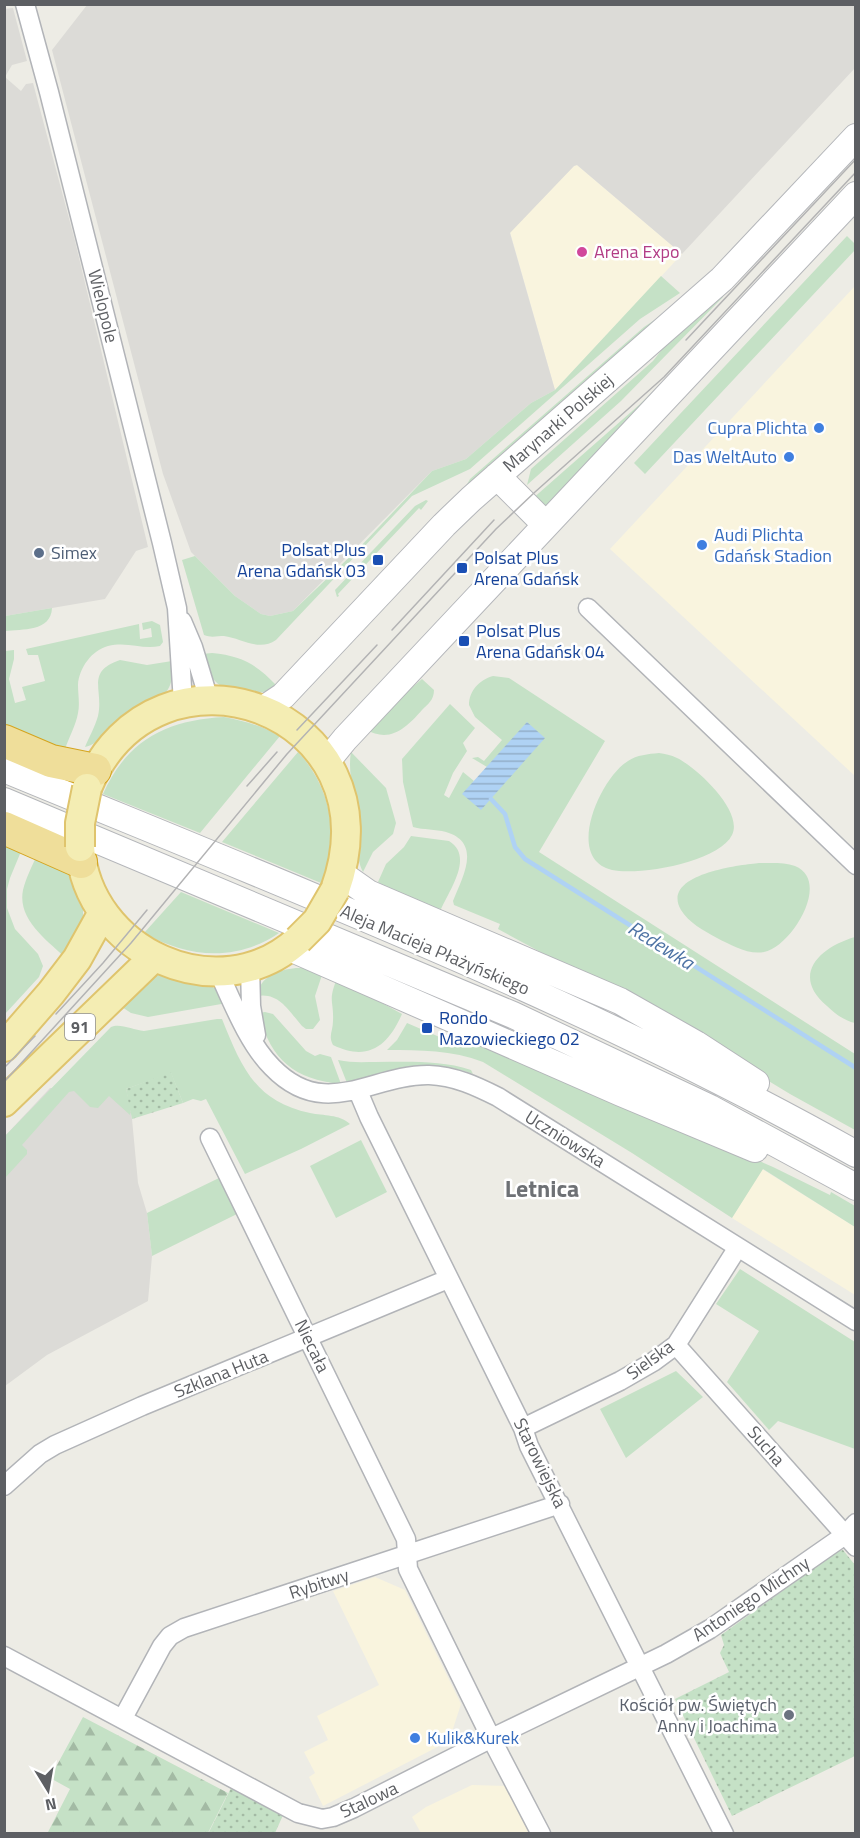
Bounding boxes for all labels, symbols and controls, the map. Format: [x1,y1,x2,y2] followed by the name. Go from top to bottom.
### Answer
[594,238,680,265] place label: Arena Expo
[575,245,589,259] marker: Arena Expo
[81,266,126,345] street label: Wielopole
[496,367,619,478] street label: Marynarki Polskiej
[708,414,807,441] place label: Cupra Plichta
[812,421,826,435] marker: Cupra Plichta
[673,443,777,470] place label: Das WeltAuto
[782,450,796,464] marker: Das WeltAuto
[714,521,832,569] place label: Audi Plichta Gdańsk Stadion
[237,536,366,584] place label: Polsat Plus Arena Gdańsk 03
[695,538,709,552] marker: Audi Plichta Gdańsk Stadion
[51,539,97,566] place label: Simex
[474,544,579,592] place label: Polsat Plus Arena Gdańsk
[32,546,46,560] marker: Simex
[371,553,385,567] marker: Polsat Plus Arena Gdańsk 03
[455,561,469,575] marker: Polsat Plus Arena Gdańsk
[476,617,605,665] place label: Polsat Plus Arena Gdańsk 04
[457,634,471,648] marker: Polsat Plus Arena Gdańsk 04
[336,897,534,1002] street label: Aleja Macieja Płażyńskiego
[622,912,701,978] water label: Redewka
[439,1004,580,1052] place label: Rondo Mazowieckiego 02
[65,1014,95,1040] road number: 91
[420,1021,434,1035] marker: Rondo Mazowieckiego 02
[520,1103,611,1174] street label: Uczniowska
[505,1170,579,1206] district label: Letnica
[288,1314,337,1377] street label: Niecała
[620,1333,679,1386] street label: Sielska
[170,1342,272,1405] street label: Szklana Huta
[507,1413,574,1512] street label: Starowiejska
[741,1420,792,1472] street label: Sucha
[687,1549,815,1648] street label: Antoniego Michny
[285,1561,353,1606] street label: Rybitwy
[619,1691,777,1739] place label: Kościół pw. Świętych Anny i Joachima
[782,1708,796,1722] marker: Kościół pw. Świętych Anny i Joachima
[427,1724,519,1751] place label: Kulik&Kurek
[408,1731,422,1745] marker: Kulik&Kurek
[18,1760,78,1820] north arrow
[335,1774,402,1825] street label: Stalowa
[43,1792,59,1818] text: N

